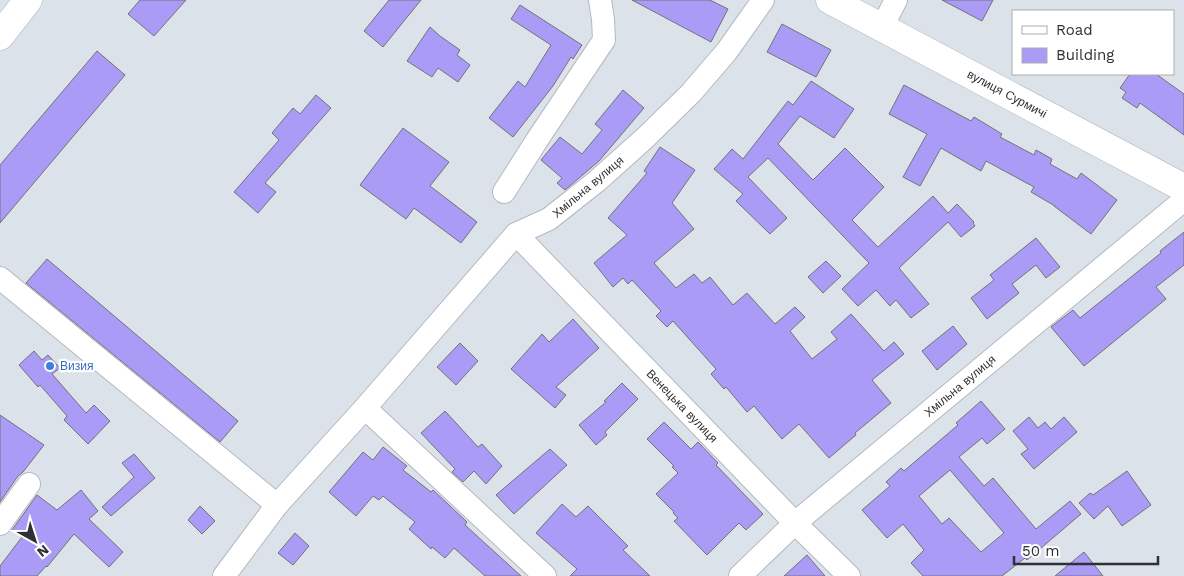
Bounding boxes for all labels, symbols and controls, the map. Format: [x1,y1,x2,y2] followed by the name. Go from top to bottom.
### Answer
[1012,10,1174,75] legend
[1056,21,1093,39] text: Road
[1056,46,1114,64] text: Building
[965,67,1049,121] street label: вулиця Сурмичі
[550,153,626,221] street label: Хмільна вулиця
[922,352,998,420] street label: Хмільна вулиця
[60,359,93,373] place label: Визия
[44,360,56,372] marker: Визия
[644,366,720,446] street label: Венецька вулиця
[10,516,60,566] north arrow
[1014,534,1158,566] scale bar
[34,542,52,561] text: N
[1022,542,1059,560] text: 50 m

